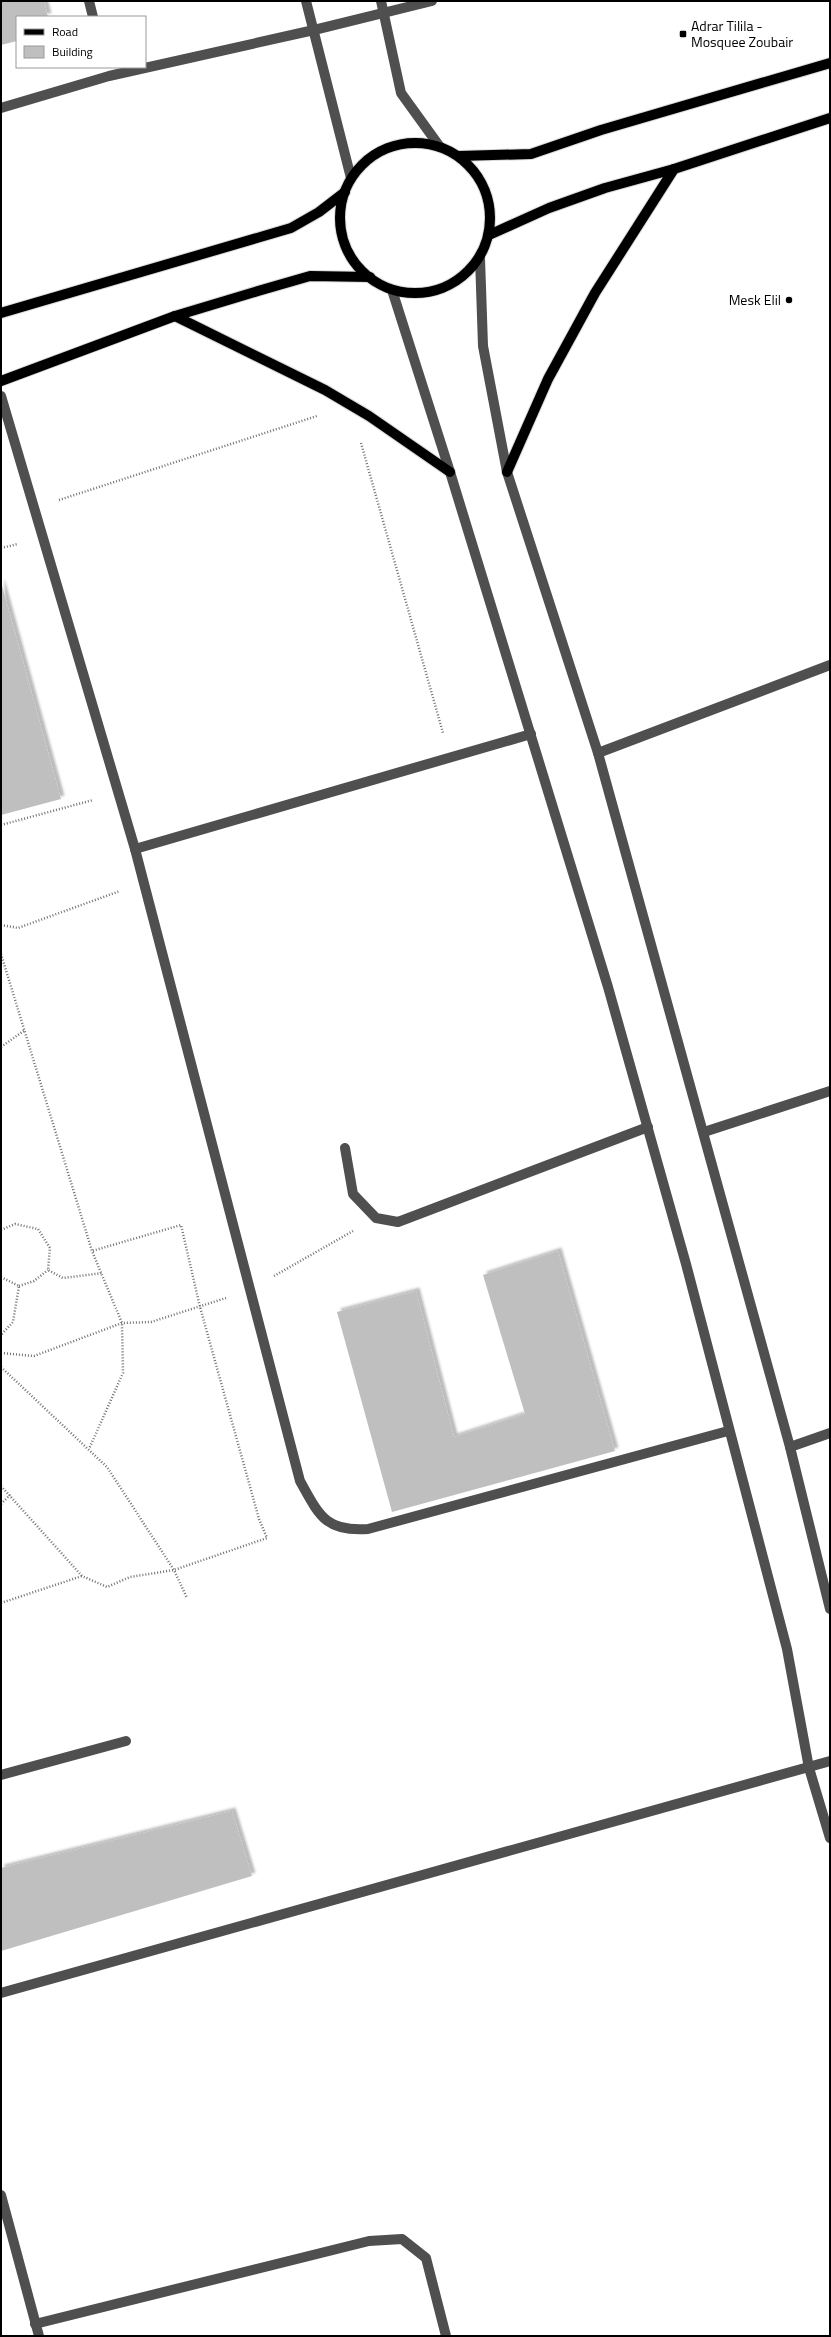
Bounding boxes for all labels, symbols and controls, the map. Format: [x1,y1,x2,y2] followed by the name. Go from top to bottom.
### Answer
[691,15,793,52] place label: Adrar Tilila - Mosquee Zoubair
[16,16,146,68] legend
[52,22,78,41] text: Road
[678,29,688,39] marker: Adrar Tilila - Mosquee Zoubair
[52,42,93,61] text: Building
[729,289,781,310] place label: Mesk Elil
[784,295,794,305] marker: Mesk Elil

